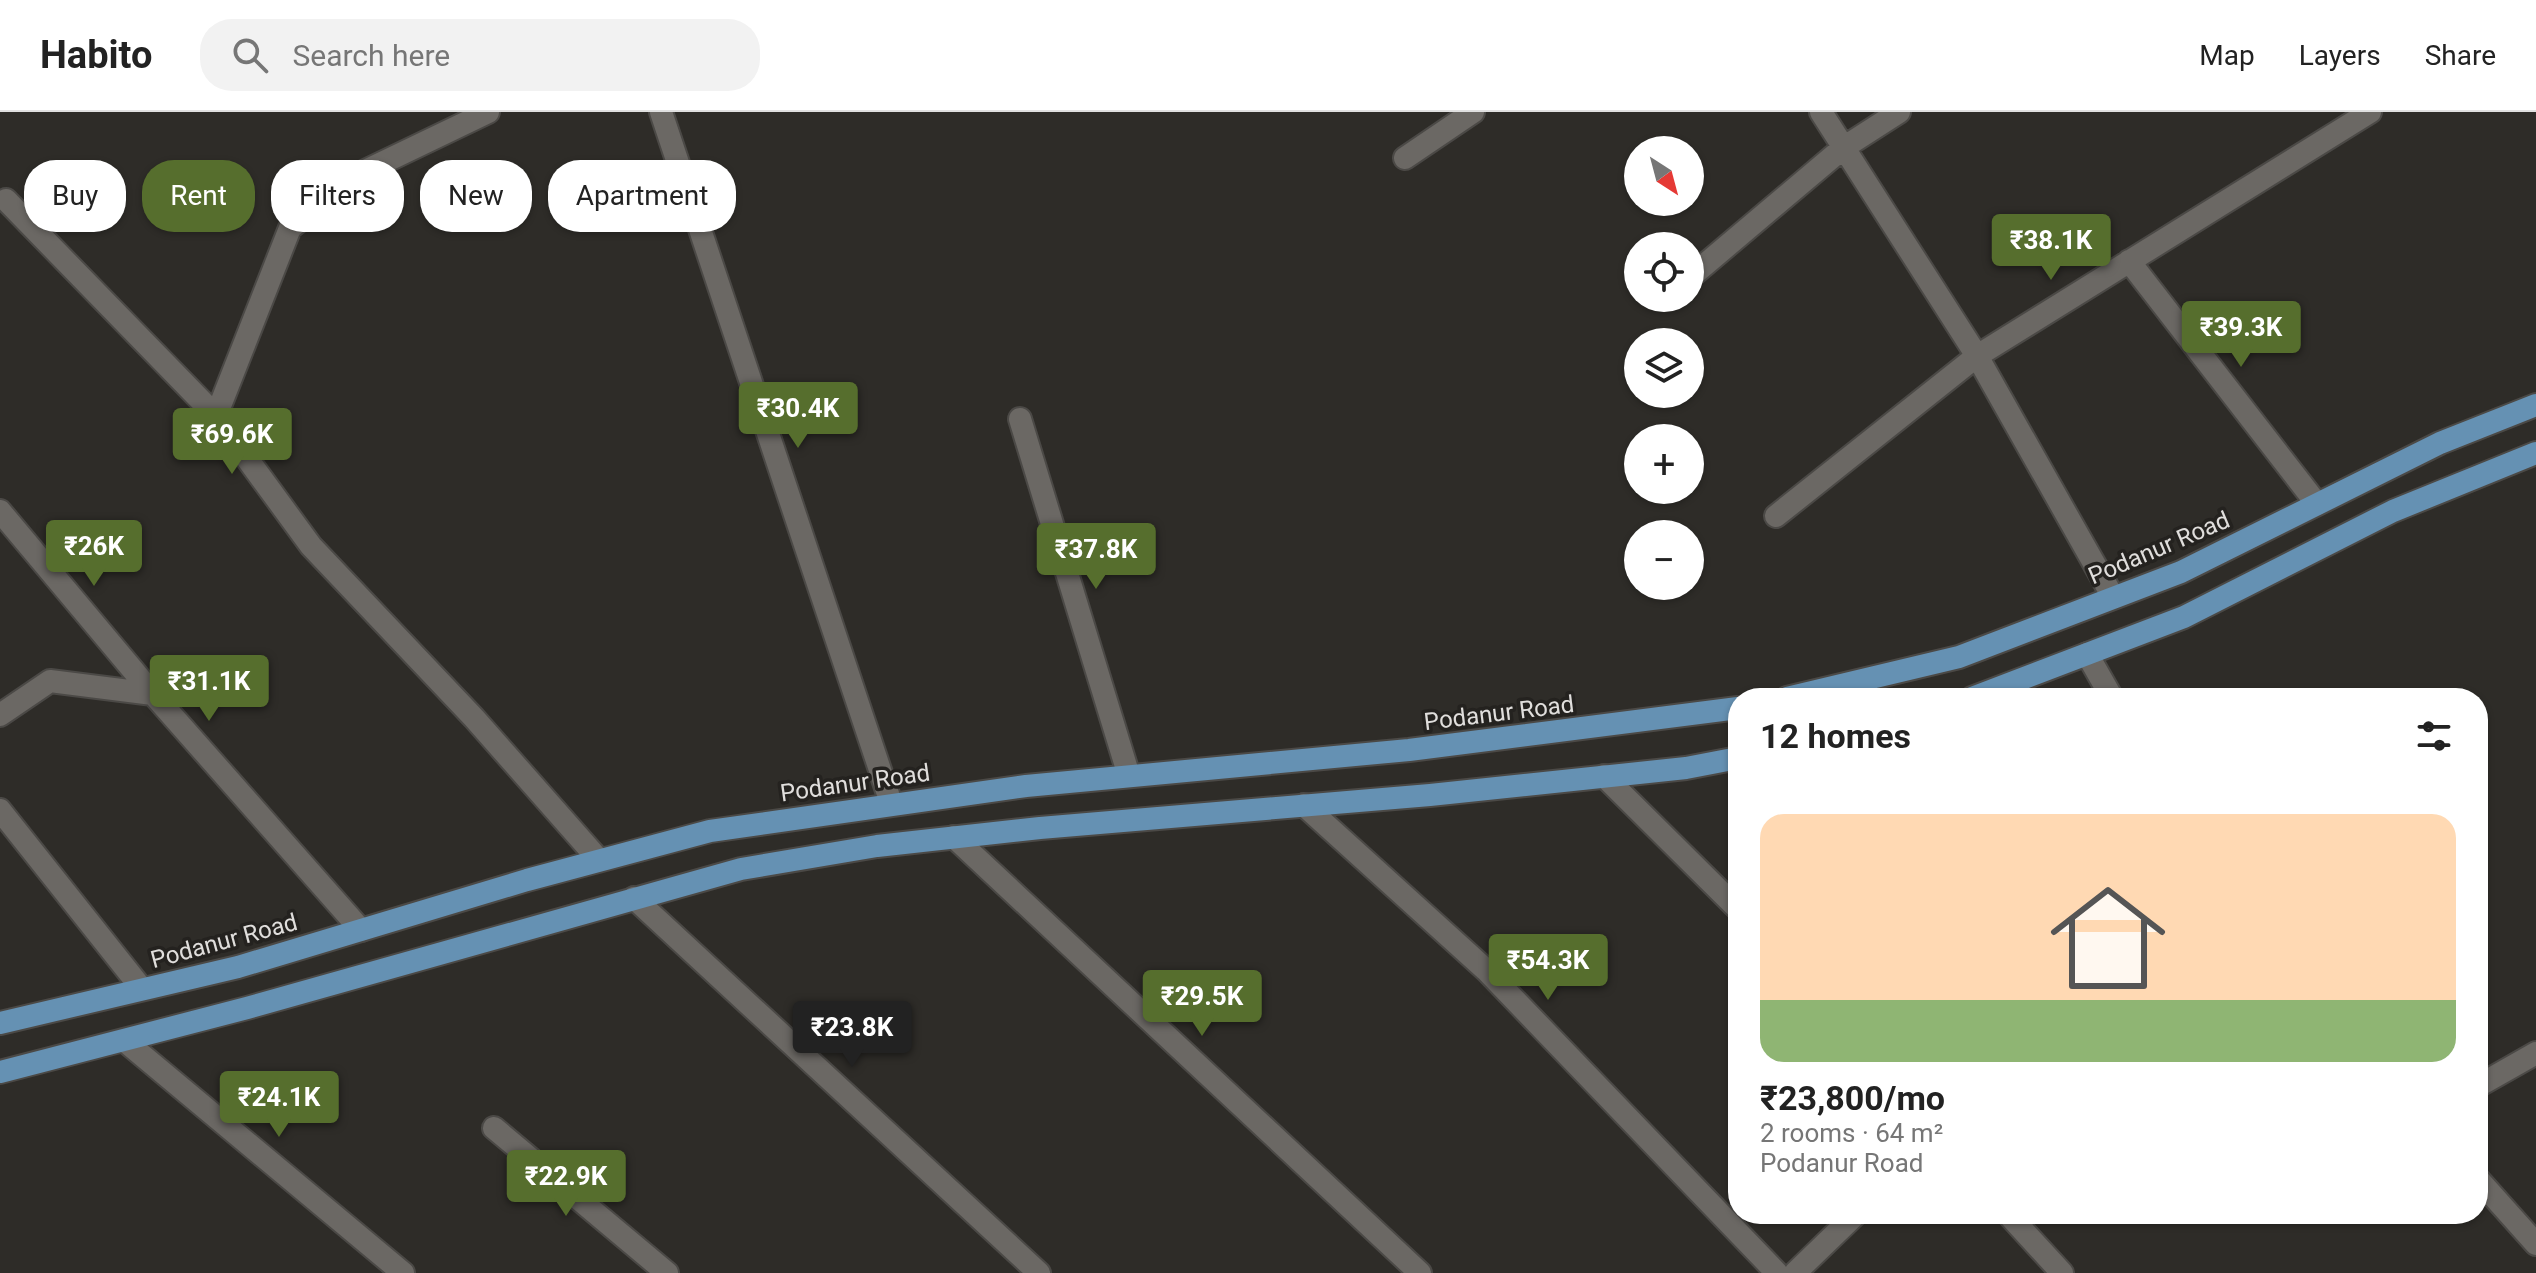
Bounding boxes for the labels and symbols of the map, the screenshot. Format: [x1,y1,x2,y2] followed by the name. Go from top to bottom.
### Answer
[1624,136,1704,216] north arrow
[1986,214,2116,282] pin: ₹38.1K
[2176,301,2306,369] pin: ₹39.3K
[733,382,863,450] pin: ₹30.4K
[167,408,297,476] pin: ₹69.6K
[2084,506,2234,590] street label: Podanur Road
[47,520,141,588] pin: ₹26K
[1031,523,1161,591] pin: ₹37.8K
[144,655,274,723] pin: ₹31.1K
[1422,690,1576,736] street label: Podanur Road
[778,759,932,807] street label: Podanur Road
[147,908,301,974] street label: Podanur Road
[1483,934,1613,1002] pin: ₹54.3K
[1137,970,1267,1038] pin: ₹29.5K
[787,1001,917,1069] pin: ₹23.8K
[214,1071,344,1139] pin: ₹24.1K
[501,1150,631,1218] pin: ₹22.9K

